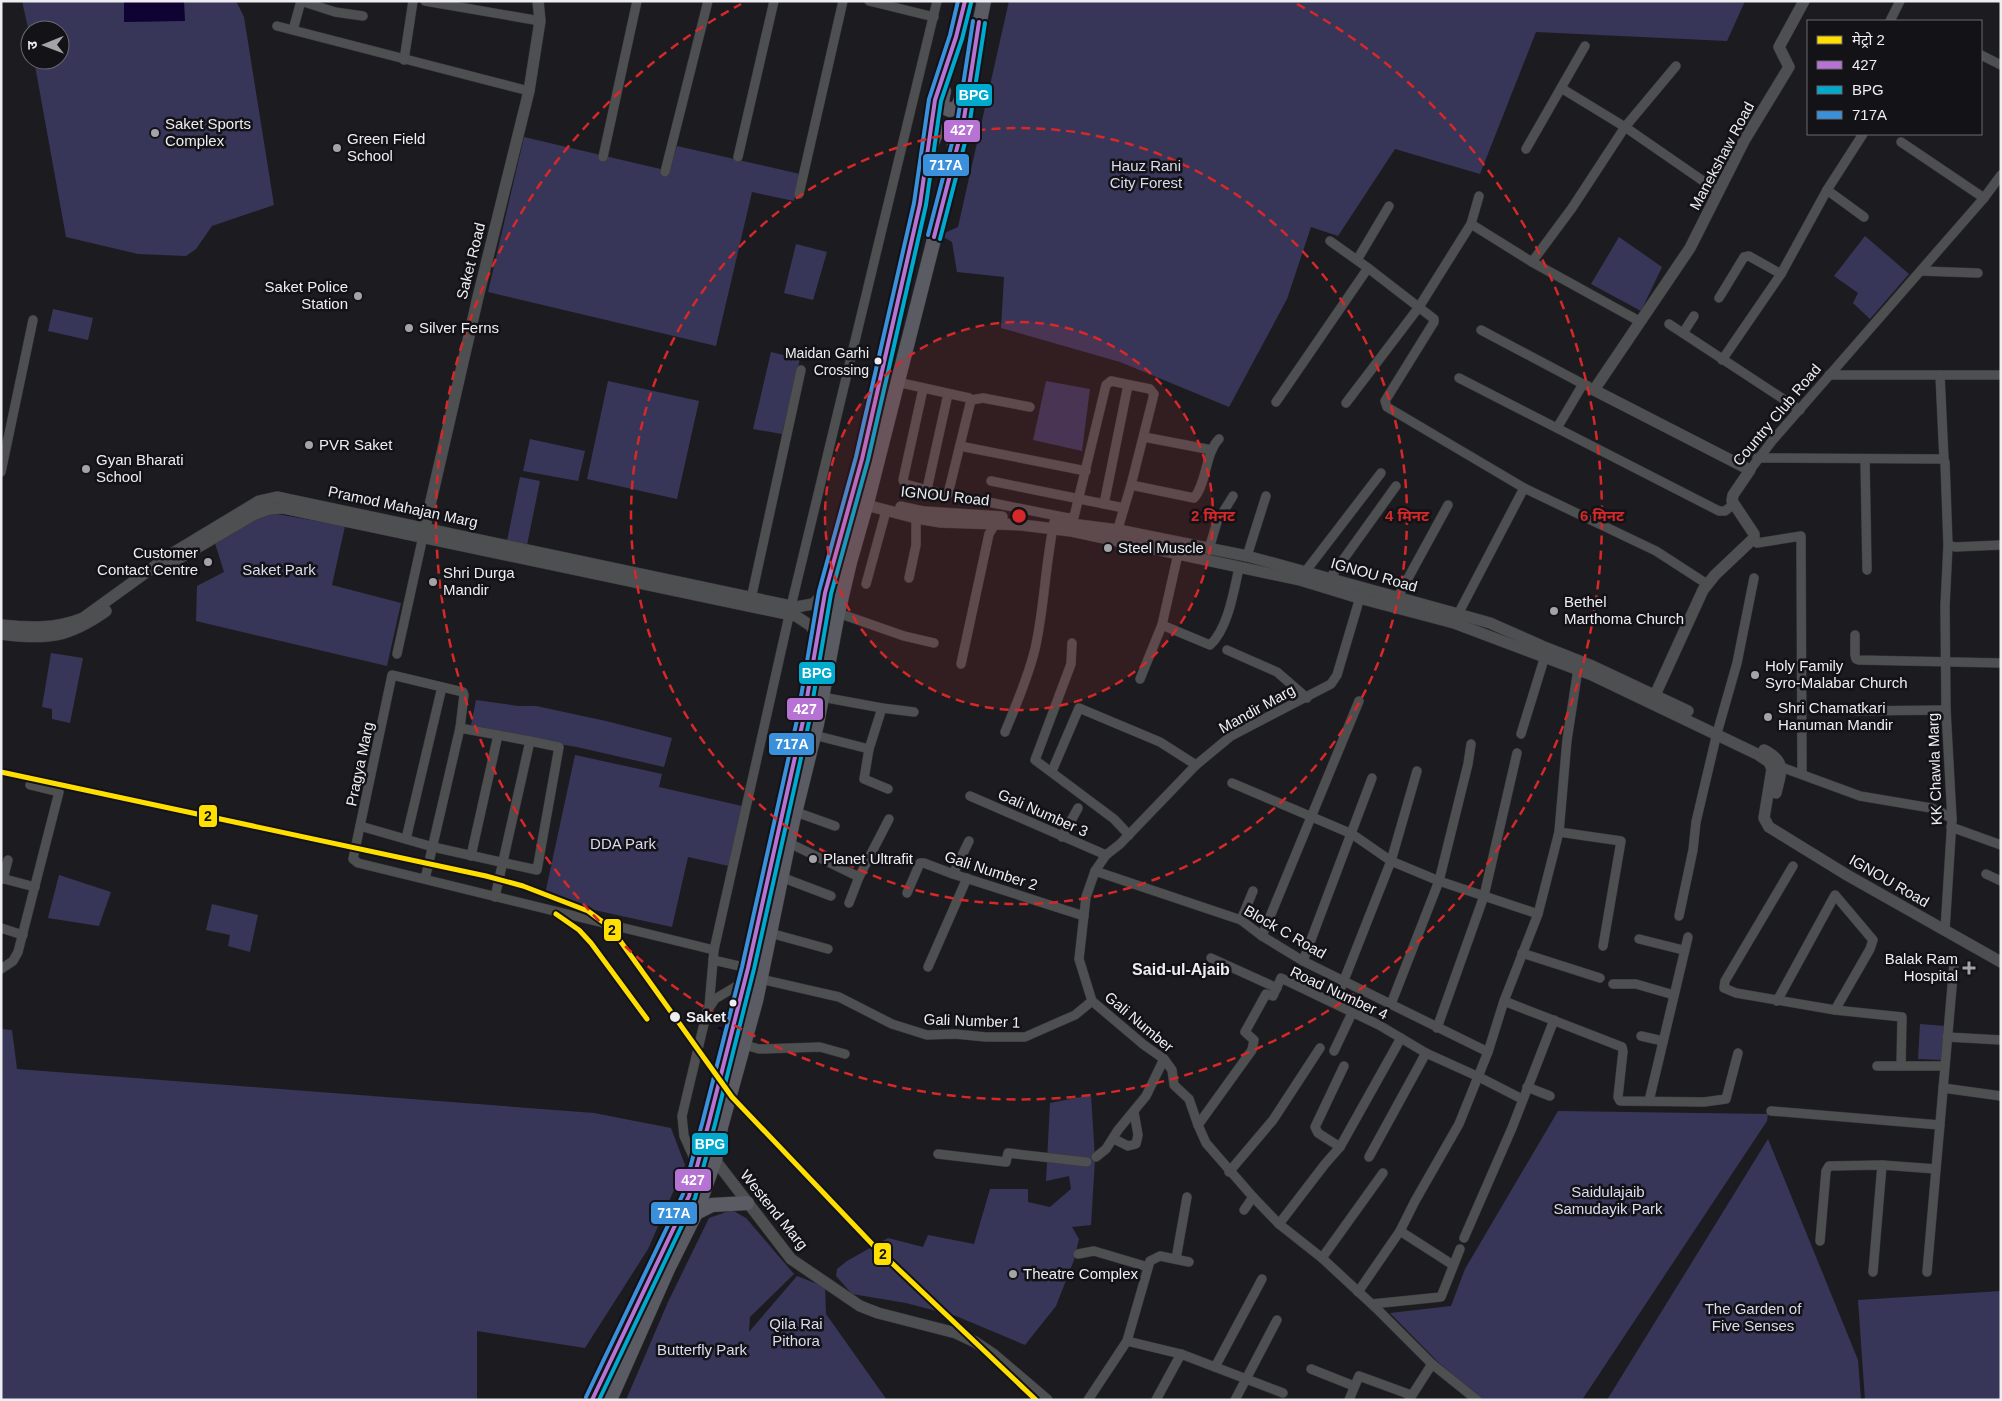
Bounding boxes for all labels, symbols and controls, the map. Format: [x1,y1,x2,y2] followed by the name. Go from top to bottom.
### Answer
[20,20,70,70] north arrow
[1807,20,1982,135] legend
[1852,31,1885,49] text: मेट्रो 2
[24,40,40,49] text: उ
[1852,56,1877,73] text: 427
[1852,81,1884,98] text: BPG
[955,83,993,107] line badge: BPG
[959,87,989,103] text: BPG
[1686,99,1757,213] street label: Manekshaw Road
[1852,106,1887,123] text: 717A
[165,115,251,149] place label: Saket Sports Complex
[943,119,981,143] line badge: 427
[950,122,974,138] text: 427
[149,127,161,139] marker: Saket Sports Complex
[347,130,425,164] place label: Green Field School
[331,142,343,154] marker: Green Field School
[922,153,970,177] line badge: 717A
[929,157,963,173] text: 717A
[1110,157,1183,191] park label: Hauz Rani City Forest
[453,221,488,301] street label: Saket Road
[265,278,348,312] place label: Saket Police Station
[352,290,364,302] marker: Saket Police Station
[419,319,499,336] place label: Silver Ferns
[403,322,415,334] marker: Silver Ferns
[785,345,869,378] place label: Maidan Garhi Crossing
[873,356,883,366] marker: Maidan Garhi Crossing
[1729,360,1824,469] street label: Country Club Road
[319,436,393,453] place label: PVR Saket
[303,439,315,451] marker: PVR Saket
[96,451,184,485] place label: Gyan Bharati School
[80,463,92,475] marker: Gyan Bharati School
[327,482,479,531] street label: Pramod Mahajan Marg
[900,482,990,509] street label: IGNOU Road
[1010,507,1028,525] centre of rings
[1191,507,1236,524] text: 2 मिनट
[1385,507,1430,524] text: 4 मिनट
[1580,507,1625,524] text: 6 मिनट
[1118,539,1204,556] place label: Steel Muscle
[1102,542,1114,554] marker: Steel Muscle
[97,544,198,578] place label: Customer Contact Centre
[1329,554,1419,595] street label: IGNOU Road
[202,556,214,568] marker: Customer Contact Centre
[242,561,316,578] park label: Saket Park
[443,564,515,598] place label: Shri Durga Mandir
[427,576,439,588] marker: Shri Durga Mandir
[1564,593,1684,627] place label: Bethel Marthoma Church
[1548,605,1560,617] marker: Bethel Marthoma Church
[1765,657,1908,691] place label: Holy Family Syro-Malabar Church
[798,661,836,685] line badge: BPG
[802,665,832,681] text: BPG
[1749,669,1761,681] marker: Holy Family Syro-Malabar Church
[1216,681,1298,736] street label: Mandir Marg
[786,697,824,721] line badge: 427
[1778,699,1893,733] place label: Shri Chamatkari Hanuman Mandir
[793,701,817,717] text: 427
[1762,711,1774,723] marker: Shri Chamatkari Hanuman Mandir
[1924,712,1945,826] street label: KK Chawla Marg
[342,720,377,808] street label: Pragya Marg
[768,732,815,756] line badge: 717A
[775,736,809,752] text: 717A
[996,785,1091,840] street label: Gali Number 3
[198,804,218,828] line badge: 2
[204,808,212,824] text: 2
[590,835,656,852] park label: DDA Park
[943,847,1040,894] street label: Gali Number 2
[823,850,914,867] place label: Planet Ultrafit
[1846,851,1932,910] street label: IGNOU Road
[807,853,819,865] marker: Planet Ultrafit
[1241,901,1329,962] street label: Block C Road
[603,918,622,942] line badge: 2
[608,922,616,938] text: 2
[1885,950,1958,984] place label: Balak Ram Hospital
[1132,961,1230,978] district label: Said-ul-Ajaib
[1962,961,1976,975] marker: Balak Ram Hospital
[1288,962,1391,1023] street label: Road Number 4
[1102,988,1177,1055] street label: Gali Number
[728,998,738,1008] unlabelled marker
[686,1008,726,1025] place label: Saket
[668,1010,682,1024] marker: Saket
[923,1010,1021,1031] street label: Gali Number 1
[691,1132,729,1156] line badge: BPG
[695,1136,725,1152] text: BPG
[737,1167,812,1253] street label: Westend Marg
[674,1168,712,1192] line badge: 427
[681,1172,705,1188] text: 427
[1553,1183,1663,1217] park label: Saidulajaib Samudayik Park
[650,1201,698,1225] line badge: 717A
[657,1205,691,1221] text: 717A
[873,1242,892,1266] line badge: 2
[879,1246,887,1262] text: 2
[1023,1265,1139,1282] place label: Theatre Complex
[1007,1268,1019,1280] marker: Theatre Complex
[1705,1300,1802,1334] park label: The Garden of Five Senses
[769,1315,823,1349] park label: Qila Rai Pithora
[657,1341,748,1358] park label: Butterfly Park

